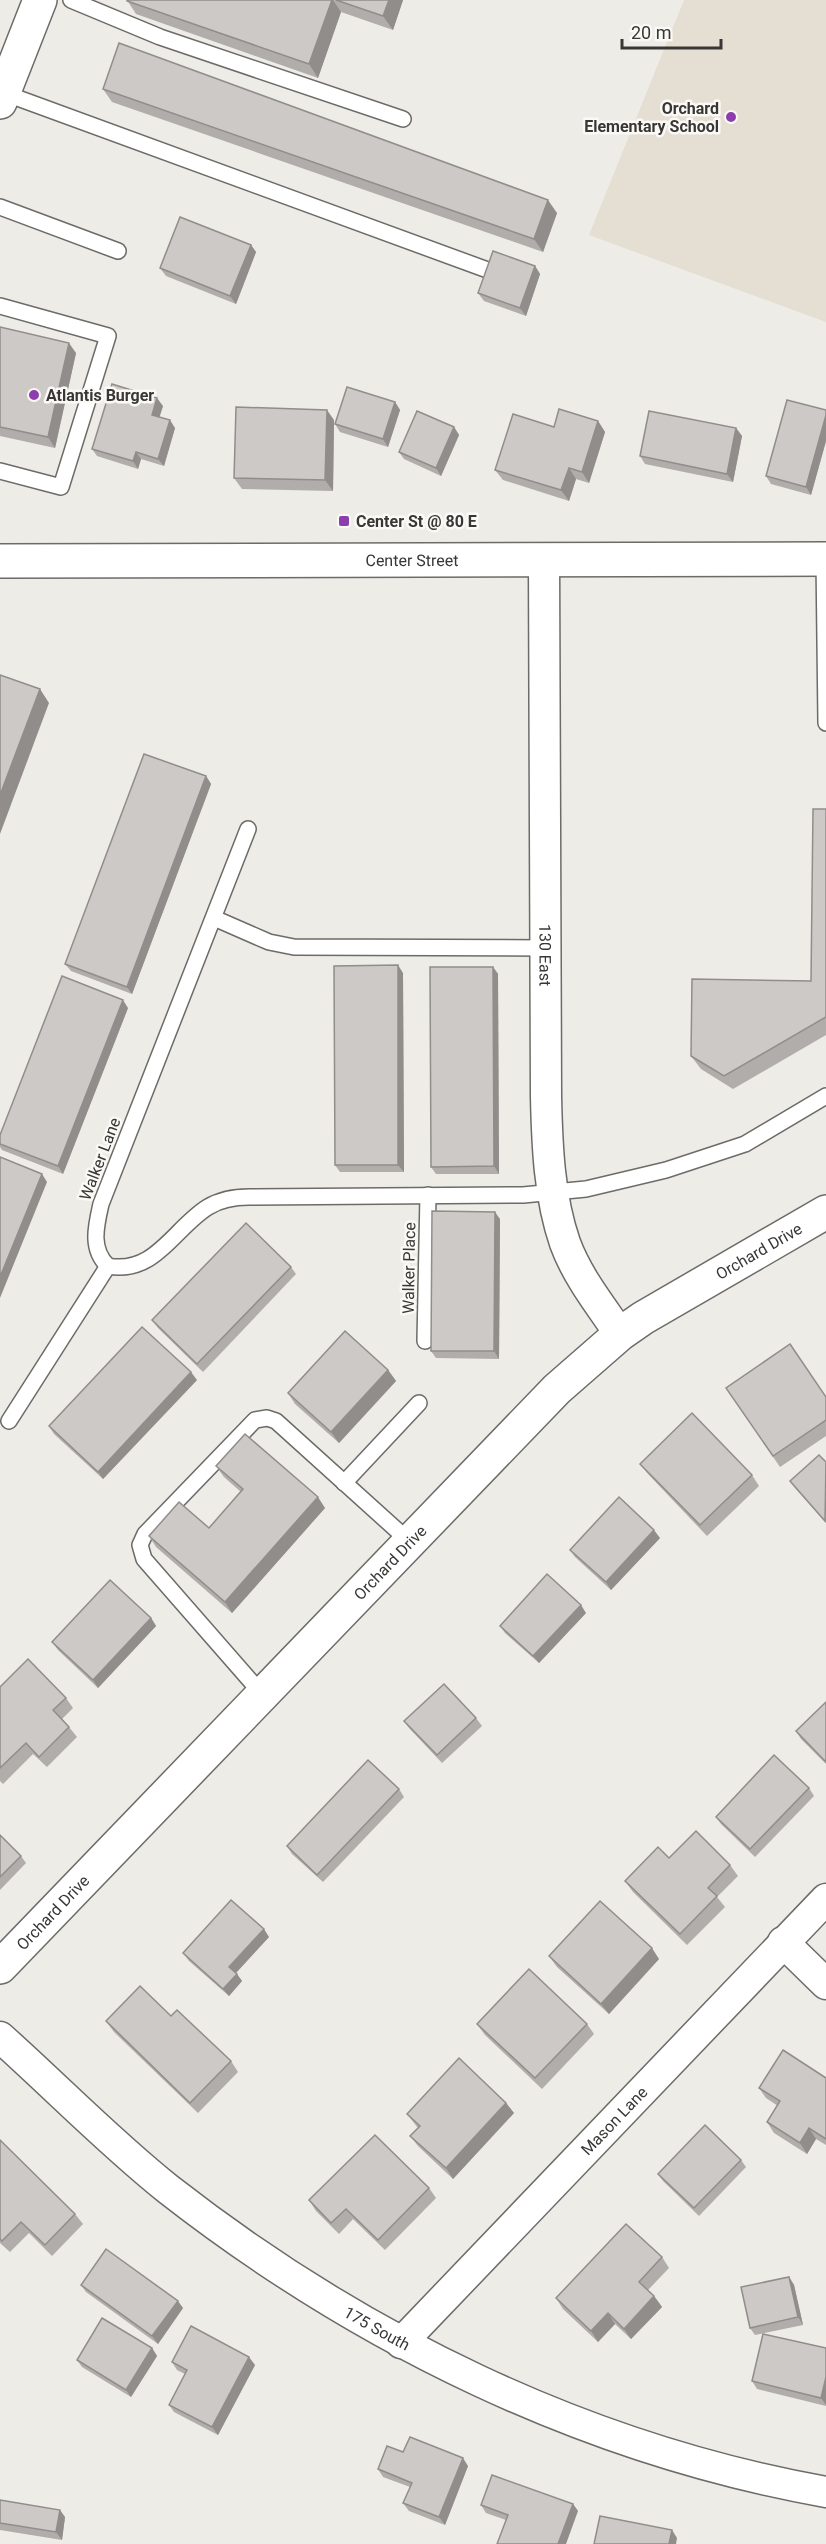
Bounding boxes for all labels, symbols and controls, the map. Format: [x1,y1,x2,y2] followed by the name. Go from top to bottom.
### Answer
[622,12,721,50] scale bar
[631,22,671,43] text: 20 m
[584,99,719,136] place label: Orchard Elementary School
[724,110,738,124] marker: Orchard Elementary School
[46,386,154,405] place label: Atlantis Burger
[27,388,41,402] marker: Atlantis Burger
[356,512,477,531] place label: Center St @ 80 E
[337,514,351,528] marker: Center St @ 80 E
[365,550,459,570] street label: Center Street
[536,924,555,986] street label: 130 East
[76,1115,124,1203] street label: Walker Lane
[712,1219,805,1283] street label: Orchard Drive
[399,1222,419,1314] street label: Walker Place
[350,1521,430,1604] street label: Orchard Drive
[12,1871,93,1954] street label: Orchard Drive
[577,2082,651,2159] street label: Mason Lane
[341,2302,413,2354] street label: 175 South

